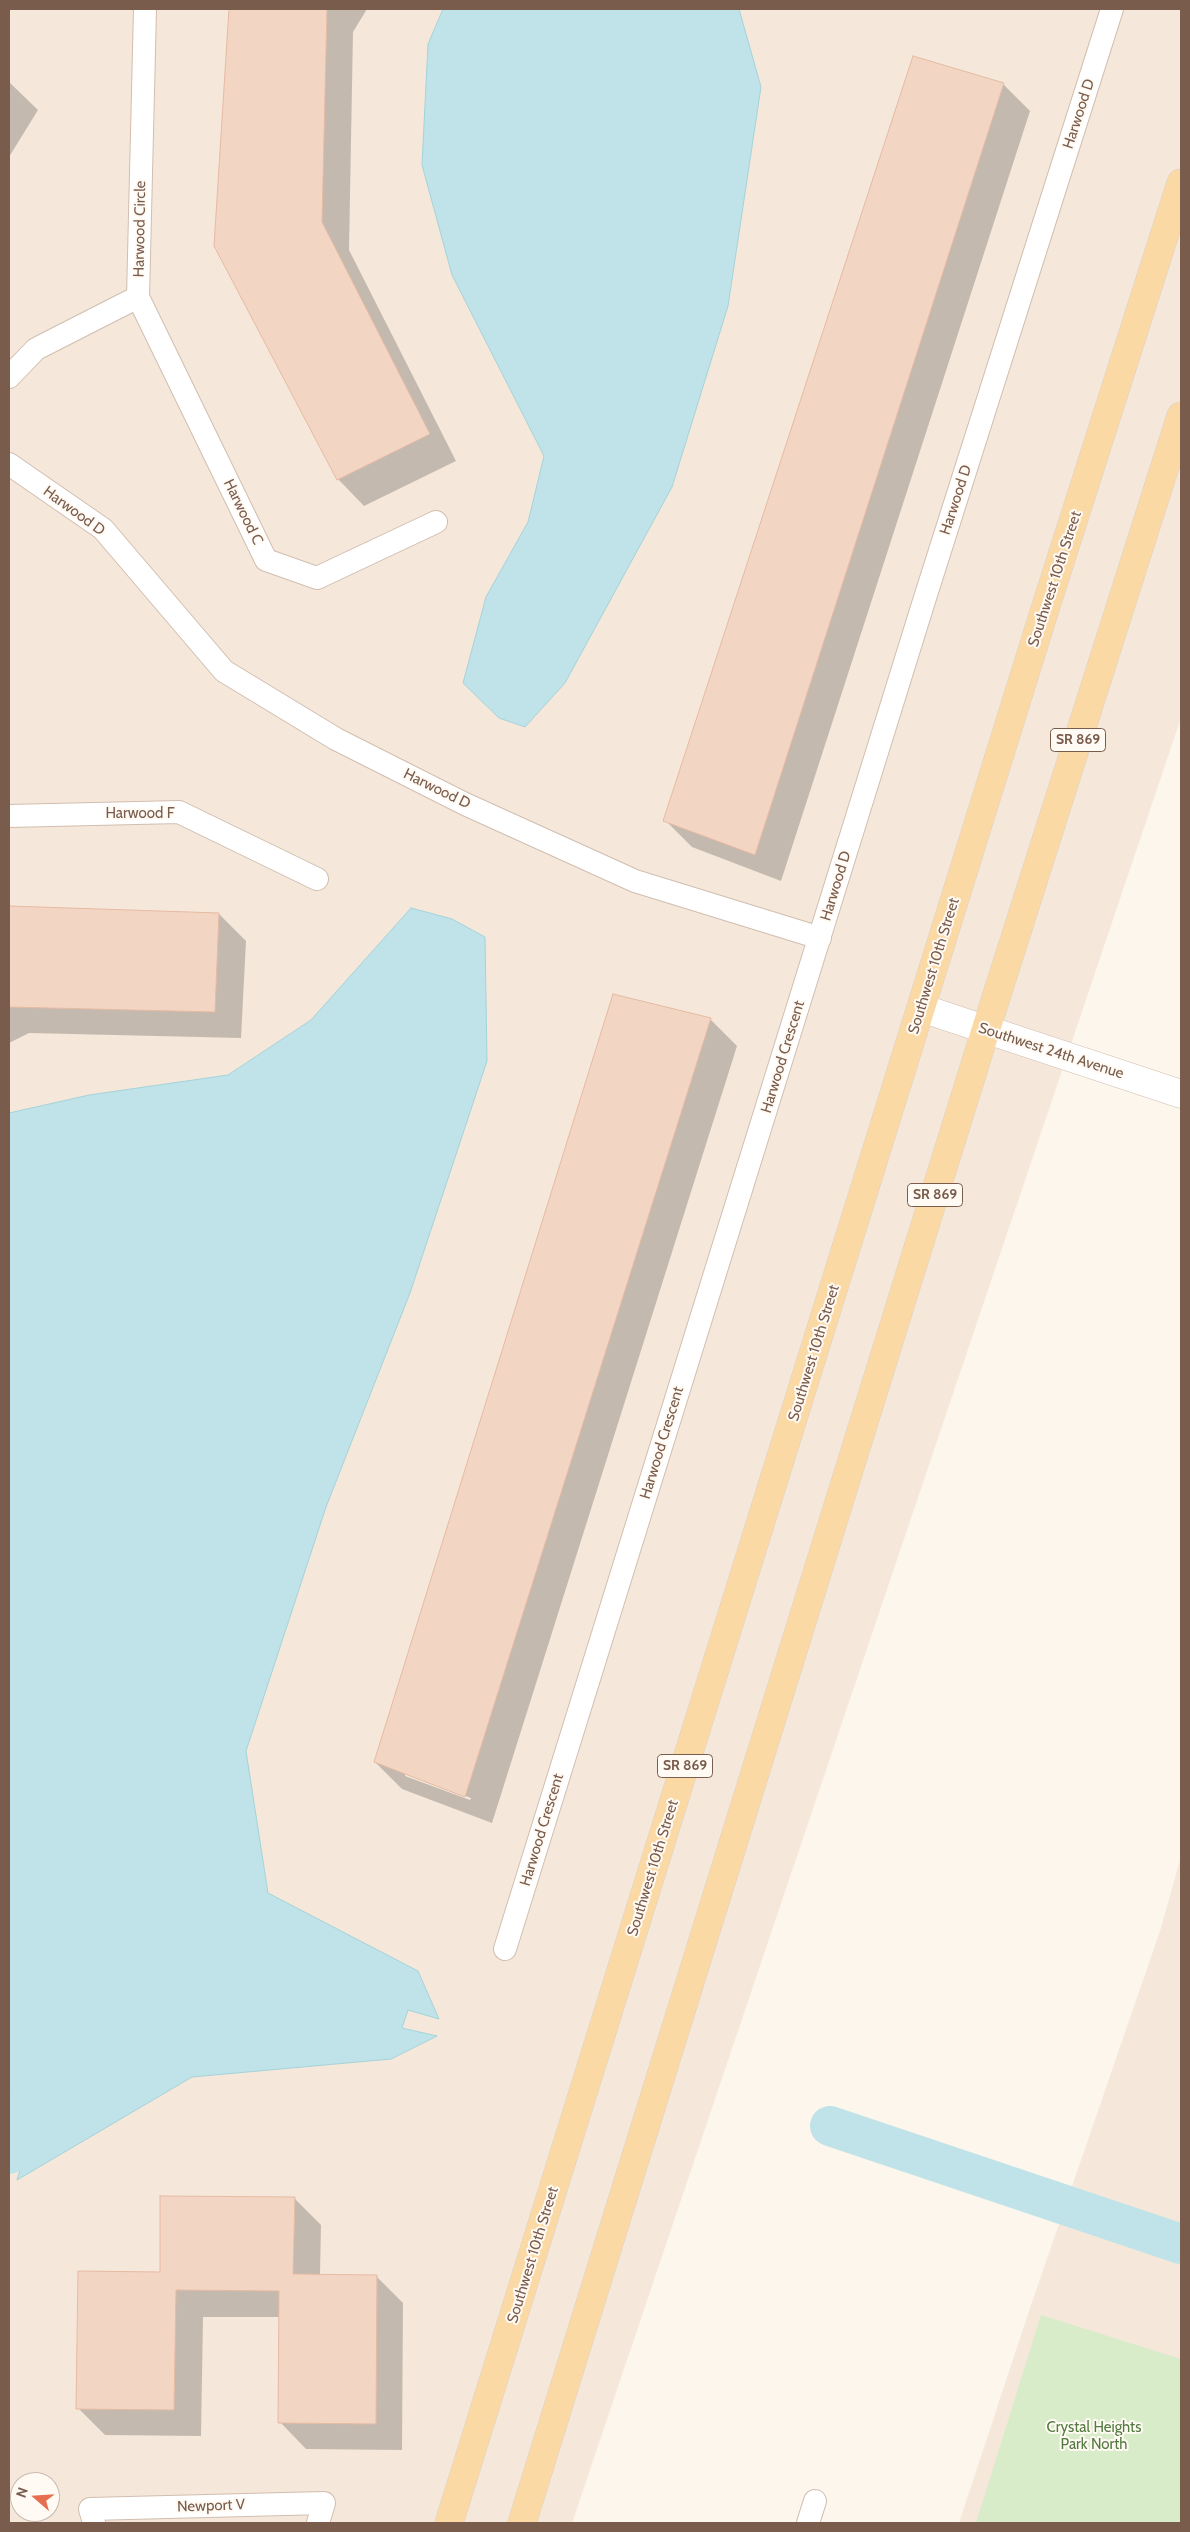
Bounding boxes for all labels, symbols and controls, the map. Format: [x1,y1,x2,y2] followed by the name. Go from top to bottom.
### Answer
[1059,77,1099,151] street label: Harwood D
[130,180,150,278] street label: Harwood Circle
[936,463,976,537] street label: Harwood D
[219,476,267,548] street label: Harwood C
[39,482,109,540] street label: Harwood D
[1025,509,1085,649] street label: Southwest 10th Street
[1050,728,1106,752] road number: SR 869
[401,765,473,813] street label: Harwood D
[105,805,175,823] street label: Harwood F
[817,849,855,923] street label: Harwood D
[905,896,963,1036] street label: Southwest 10th Street
[757,999,809,1115] street label: Harwood Crescent
[976,1019,1126,1083] street label: Southwest 24th Avenue
[908,1184,962,1206] road number: SR 869
[785,1283,843,1423] street label: Southwest 10th Street
[636,1385,688,1501] street label: Harwood Crescent
[658,1754,712,1778] road number: SR 869
[516,1772,568,1888] street label: Harwood Crescent
[624,1798,682,1938] street label: Southwest 10th Street
[504,2185,562,2325] street label: Southwest 10th Street
[1047,2419,1141,2454] park label: Crystal Heights Park North
[10,2472,60,2522] north arrow
[12,2485,32,2500] text: N
[177,2496,245,2516] street label: Newport V

